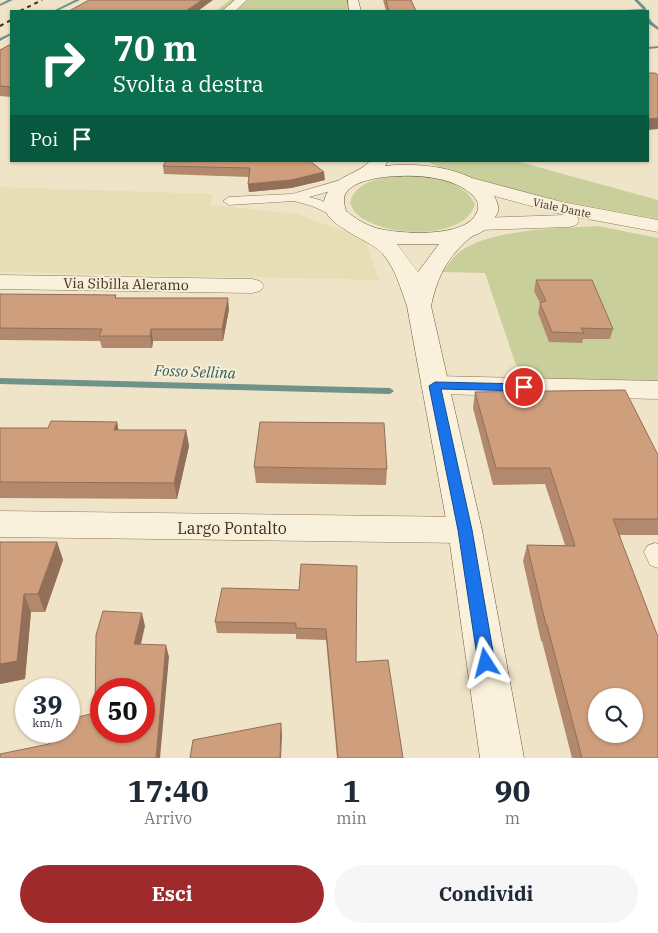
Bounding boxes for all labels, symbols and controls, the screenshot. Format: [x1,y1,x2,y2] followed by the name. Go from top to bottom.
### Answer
[113,25,197,71] text: 70 m
[30,30,95,95] icon: right
[113,69,264,98] text: Svolta a destra
[68,125,96,153] icon: arrive
[30,127,58,151] text: Poi
[532,195,592,221] street label: Viale Dante
[63,274,189,294] street label: Via Sibilla Aleramo
[153,361,237,382] water label: Fosso Sellina
[503,366,545,408] pin
[510,373,538,401] icon: arrive
[177,518,287,538] street label: Largo Pontalto
[459,636,511,688] position arrow
[90,678,155,743] speed limit sign: 50
[32,688,63,721] text: 39
[588,688,643,743] map controls
[588,688,643,743] button: search
[32,715,63,730] text: km/h
[128,771,209,810] text: 17:40
[343,771,361,810] text: 1
[494,771,530,810] text: 90
[144,808,192,828] text: Arrivo
[336,808,367,828] text: min
[505,808,520,828] text: m
[20,865,324,923] button: Esci
[334,865,638,923] button: Condividi

